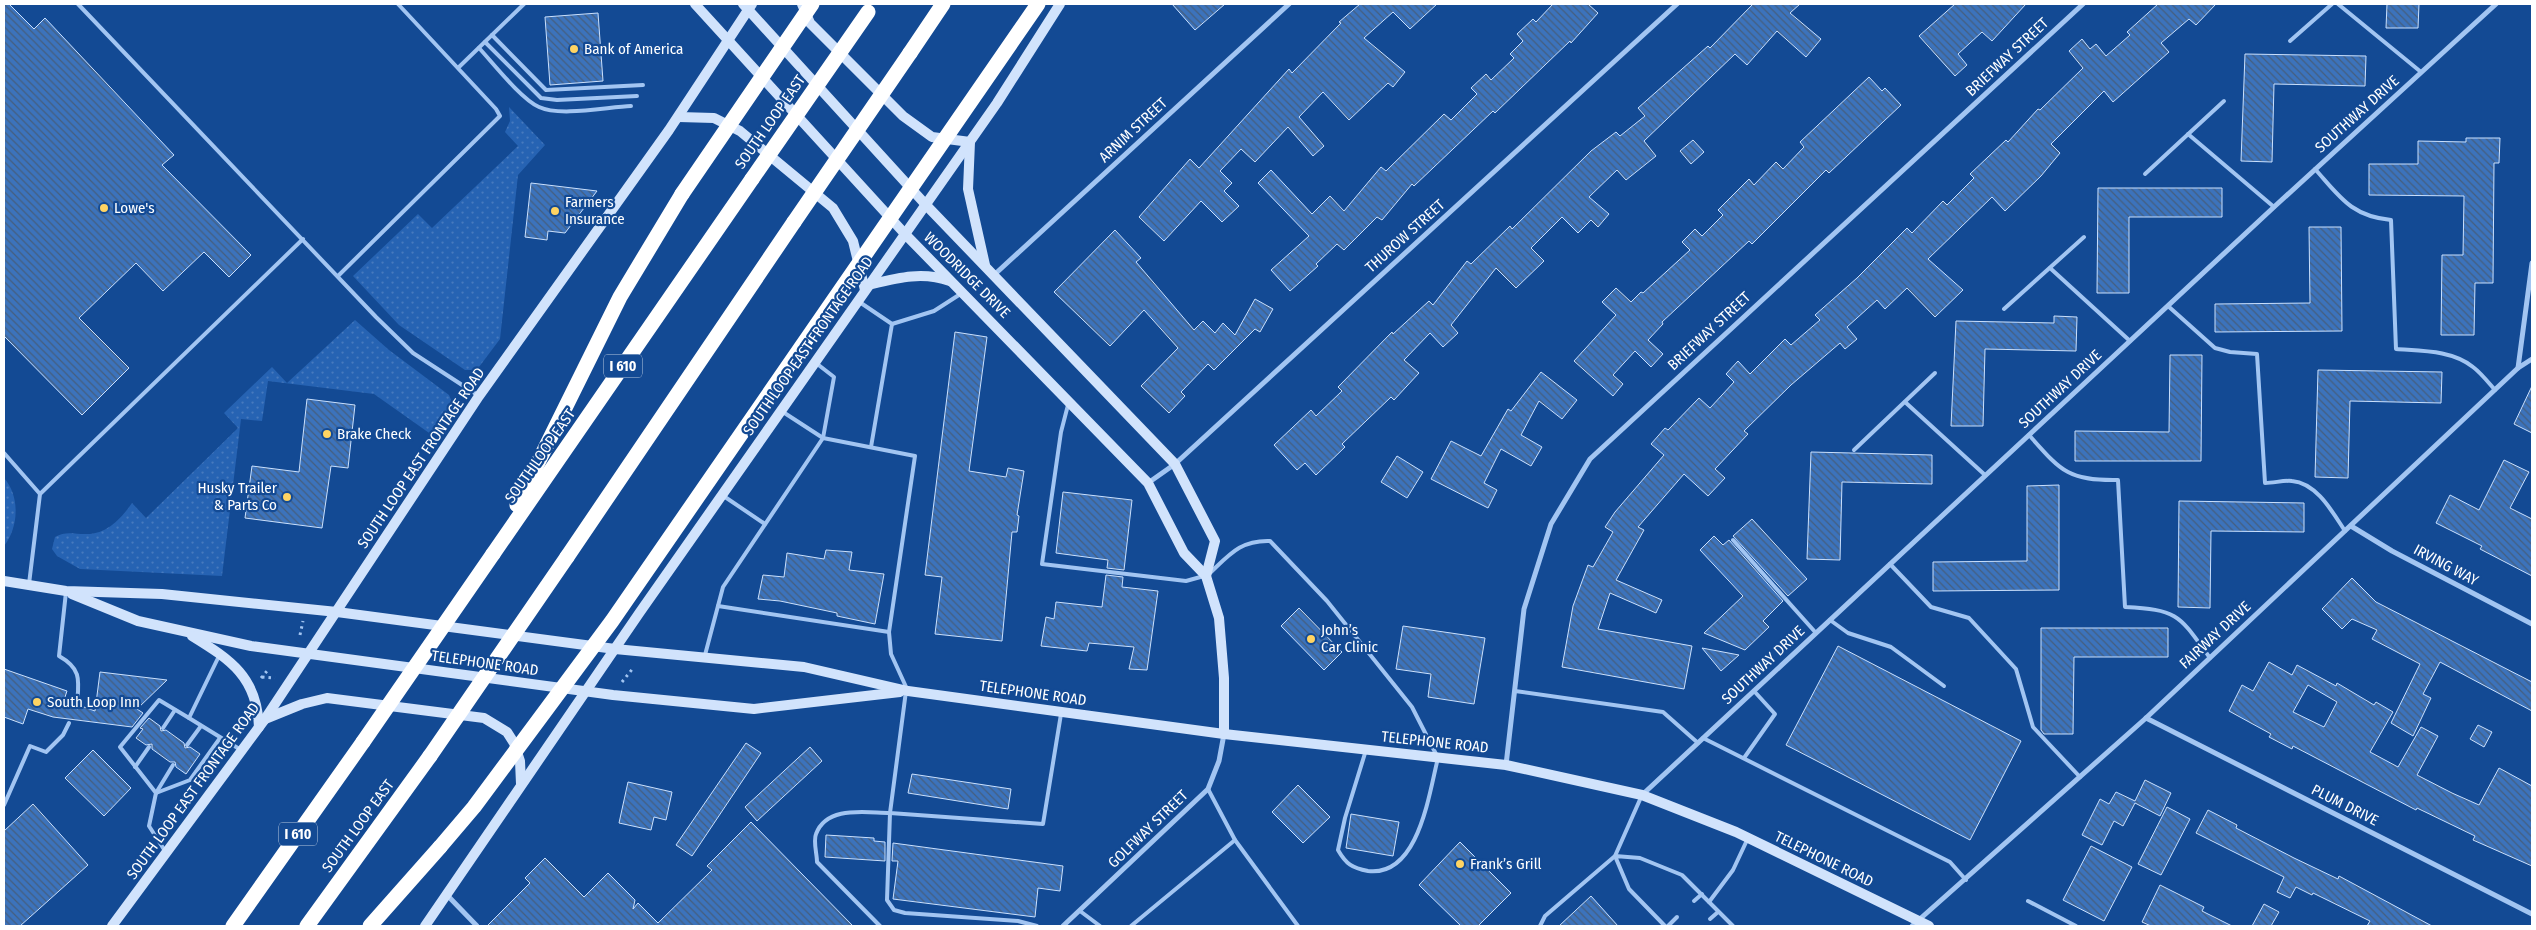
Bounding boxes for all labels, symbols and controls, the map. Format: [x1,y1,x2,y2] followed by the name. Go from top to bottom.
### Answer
[1962,14,2052,100] street label: BRIEFWAY STREET
[584,40,683,58] place label: Bank of America
[568,43,580,55] marker: Bank of America
[731,72,809,172] street label: SOUTH LOOP EAST
[2311,72,2403,156] street label: SOUTHWAY DRIVE
[1095,94,1171,166] street label: ARNIM STREET
[565,193,625,228] place label: Farmers Insurance
[1362,196,1448,276] street label: THUROW STREET
[114,199,155,217] place label: Lowe's
[98,202,110,214] marker: Lowe's
[549,205,561,217] marker: Farmers Insurance
[920,228,1014,322] street label: WOODRIDGE DRIVE
[739,253,877,439] street label: SOUTH LOOP EAST FRONTAGE ROAD
[1664,288,1754,374] street label: BRIEFWAY STREET
[2015,346,2105,432] street label: SOUTHWAY DRIVE
[604,354,642,378] road number: I 610
[354,364,488,552] street label: SOUTH LOOP EAST FRONTAGE ROAD
[501,406,579,506] street label: SOUTH LOOP EAST
[337,425,411,443] place label: Brake Check
[321,428,333,440] marker: Brake Check
[198,479,278,514] place label: Husky Trailer & Parts Co
[281,491,293,503] marker: Husky Trailer & Parts Co
[2411,540,2482,590] street label: IRVING WAY
[2176,597,2254,673] street label: FAIRWAY DRIVE
[1321,621,1378,656] place label: John’s Car Clinic
[1718,622,1808,708] street label: SOUTHWAY DRIVE
[1305,633,1317,645] marker: John’s Car Clinic
[430,647,540,679] street label: TELEPHONE ROAD
[978,677,1088,709] street label: TELEPHONE ROAD
[47,693,140,711] place label: South Loop Inn
[31,696,43,708] marker: South Loop Inn
[123,699,263,883] street label: SOUTH LOOP EAST FRONTAGE ROAD
[1381,727,1489,757] street label: TELEPHONE ROAD
[318,776,398,876] street label: SOUTH LOOP EAST
[2309,780,2381,830] street label: PLUM DRIVE
[1104,786,1192,872] street label: GOLFWAY STREET
[279,822,317,846] road number: I 610
[1772,827,1876,891] street label: TELEPHONE ROAD
[1470,855,1542,873] place label: Frank’s Grill
[1454,858,1466,870] marker: Frank’s Grill

